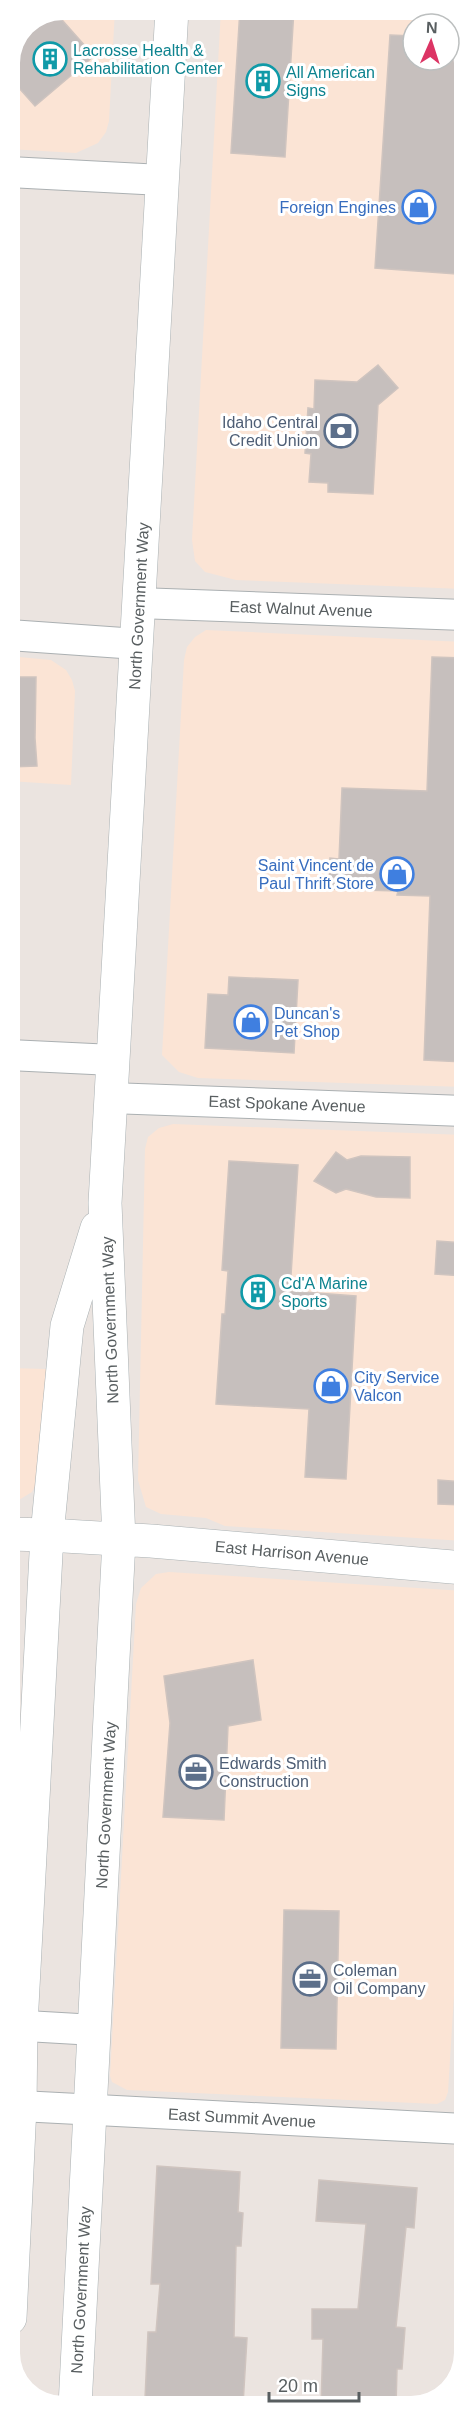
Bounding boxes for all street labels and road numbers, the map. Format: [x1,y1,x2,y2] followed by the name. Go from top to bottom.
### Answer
[126,522,152,690] street label: North Government Way
[229,598,373,620] street label: East Walnut Avenue
[208,1093,366,1115] street label: East Spokane Avenue
[99,1236,121,1404] street label: North Government Way
[214,1538,370,1568] street label: East Harrison Avenue
[93,1721,119,1889] street label: North Government Way
[168,2106,317,2130] street label: East Summit Avenue
[68,2206,94,2374] street label: North Government Way

